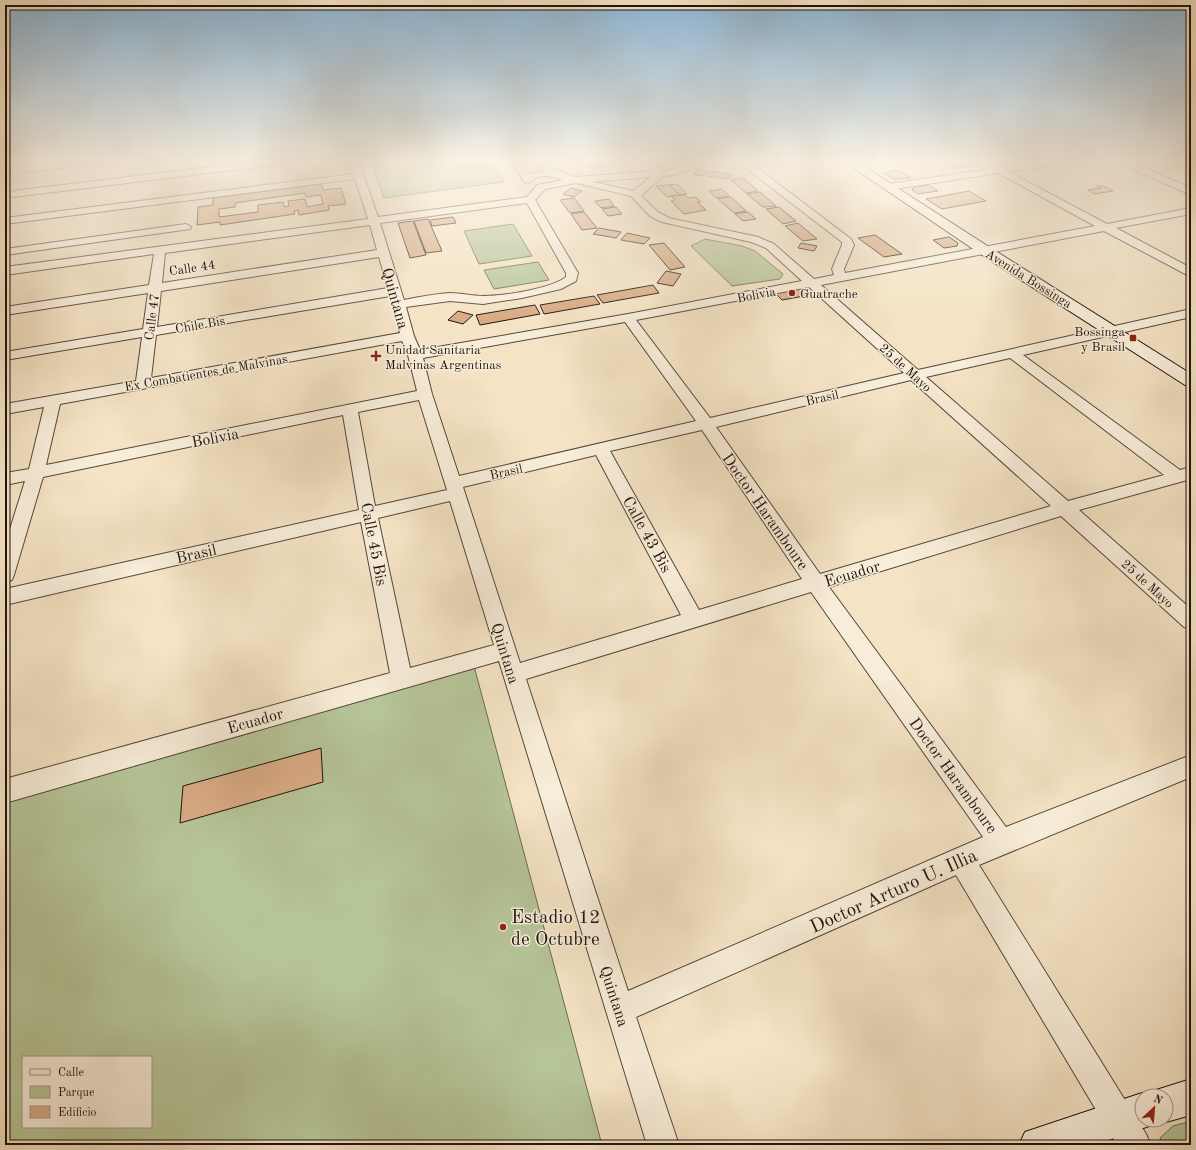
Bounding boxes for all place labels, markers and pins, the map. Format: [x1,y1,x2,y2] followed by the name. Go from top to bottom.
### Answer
[787,288,797,298] marker: Guatrache
[800,288,858,301] place label: Guatrache
[1074,326,1126,354] place label: Bossinga y Brasil
[1128,333,1138,343] marker: Bossinga y Brasil
[385,344,502,372] place label: Unidad Sanitaria Malvinas Argentinas
[370,350,382,362] marker: Unidad Sanitaria Malvinas Argentinas
[511,909,600,950] place label: Estadio 12 de Octubre
[498,922,508,932] marker: Estadio 12 de Octubre

